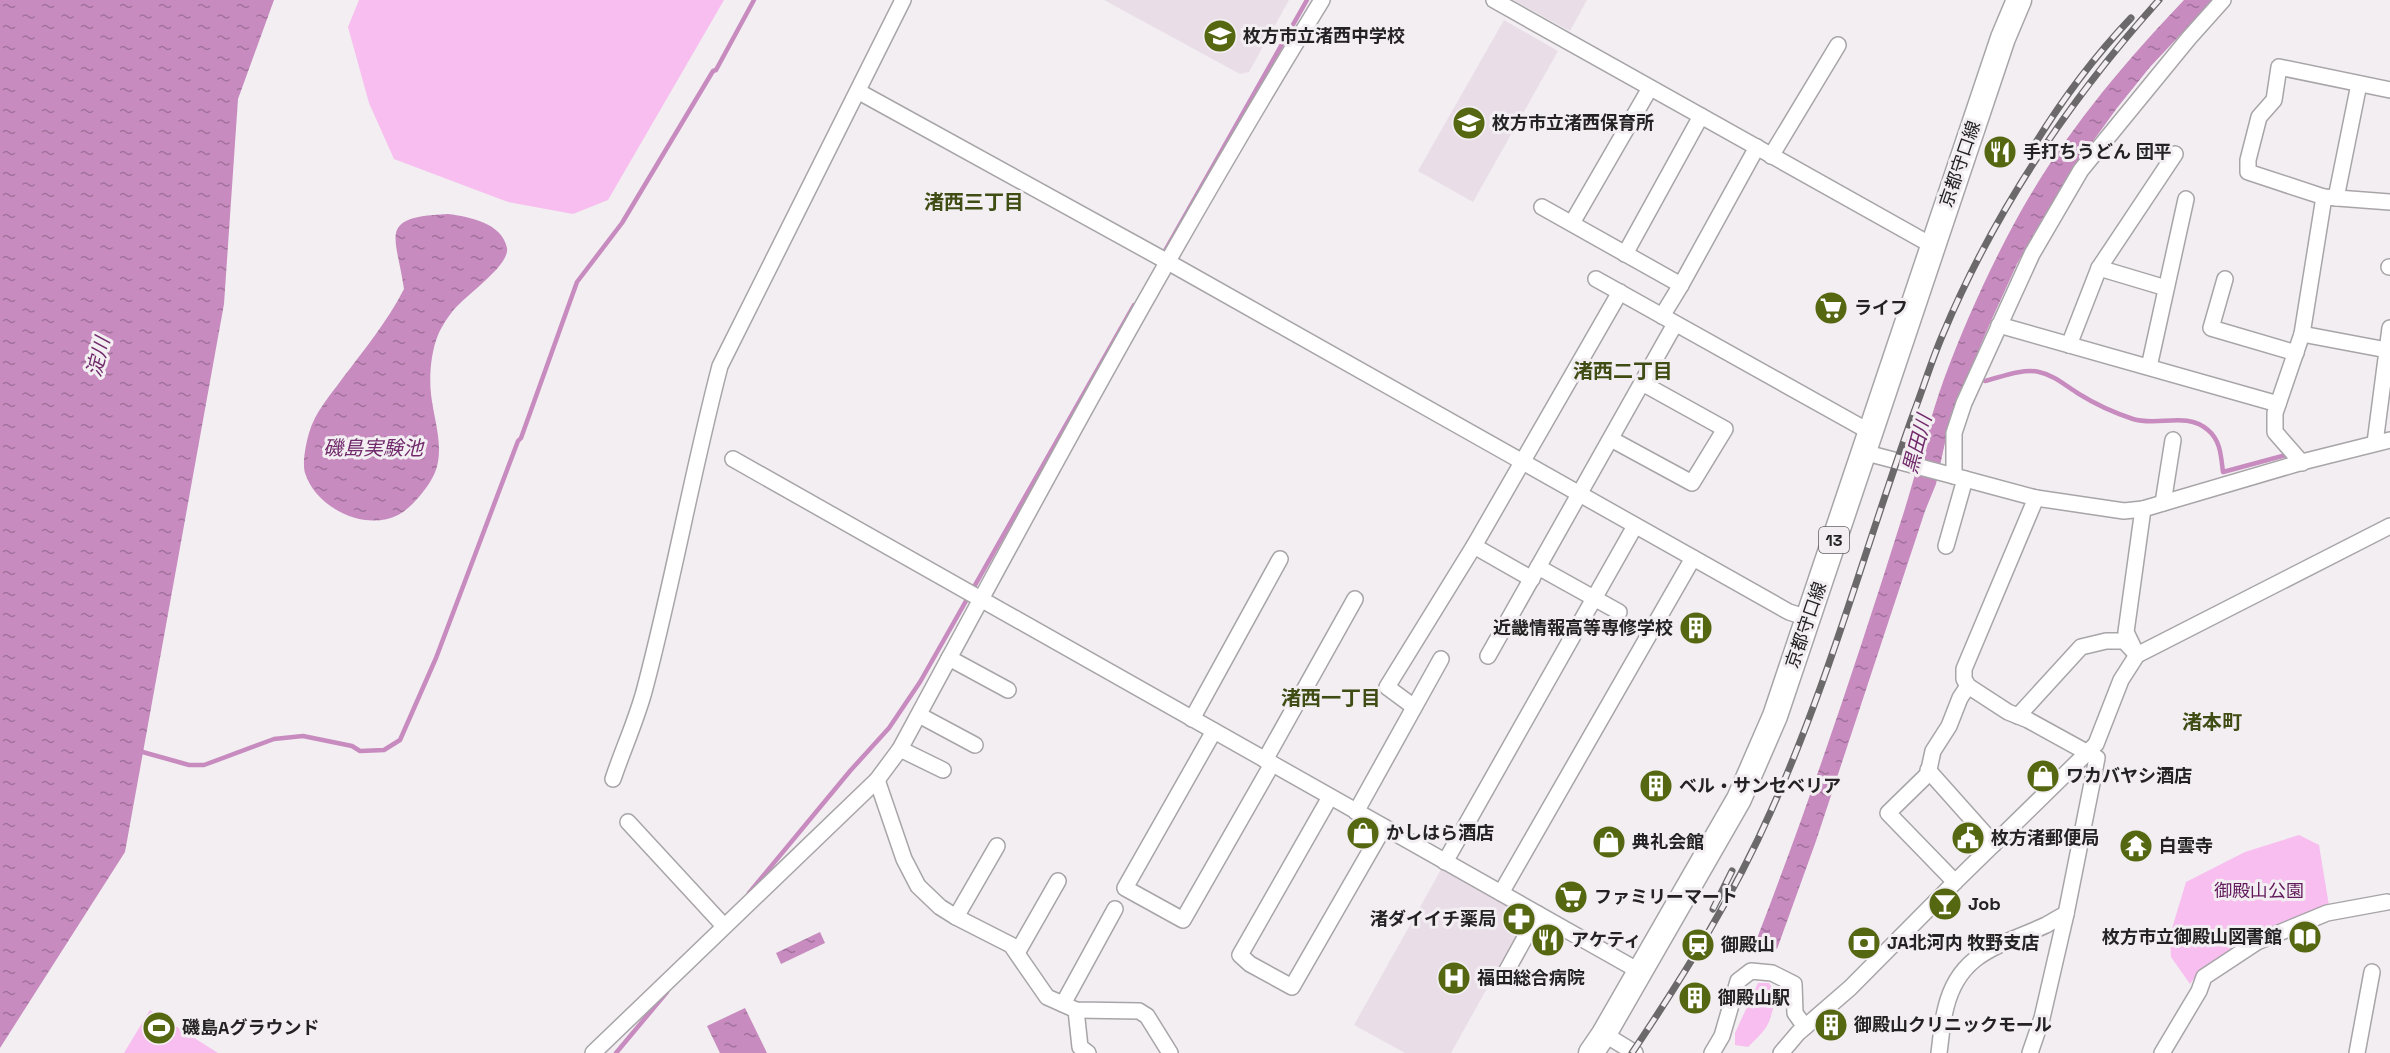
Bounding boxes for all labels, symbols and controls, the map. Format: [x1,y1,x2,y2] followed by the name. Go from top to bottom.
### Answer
[1202,18,1238,54] school or university icon: 枚方市立渚西中学校
[1243,24,1405,47] place label: 枚方市立渚西中学校
[1451,105,1487,141] school or university icon: 枚方市立渚西保育所
[1492,111,1654,134] place label: 枚方市立渚西保育所
[1934,118,1985,210] street label: 京都守口線
[1982,134,2018,170] restaurant icon: 手打ちうどん 団平
[2023,140,2172,163] place label: 手打ちうどん 団平
[924,189,1024,215] district label: 渚西三丁目
[1813,290,1849,326] supermarket icon: ライフ
[1854,296,1908,319] place label: ライフ
[81,333,116,380] water label: 淀川
[1573,358,1673,384] district label: 渚西二丁目
[1897,410,1938,476] water label: 黒田川
[323,435,425,461] water label: 磯島実験池
[1819,527,1849,553] road number: 13
[1780,579,1831,671] street label: 京都守口線
[1678,610,1714,646] building icon: 近畿情報高等専修学校
[1493,616,1673,639] place label: 近畿情報高等専修学校
[1281,685,1381,711] district label: 渚西一丁目
[2182,709,2242,735] district label: 渚本町
[2025,758,2061,794] shop icon: ワカバヤシ酒店
[2066,764,2192,787] place label: ワカバヤシ酒店
[1638,768,1674,804] building icon: ベル・サンセベリア
[1679,774,1841,797] place label: ベル・サンセベリア
[1345,815,1381,851] shop icon: かしはら酒店
[1950,820,1986,856] public building icon: 枚方渚郵便局
[1386,821,1494,844] place label: かしはら酒店
[1591,824,1627,860] shop icon: 典礼会館
[1991,826,2099,849] place label: 枚方渚郵便局
[2118,828,2154,864] temple icon: 白雲寺
[1632,830,1704,853] place label: 典礼会館
[2159,834,2213,857] place label: 白雲寺
[1553,879,1589,915] supermarket icon: ファミリーマート
[2214,879,2304,902] park label: 御殿山公園
[1594,885,1738,908] place label: ファミリーマート
[1927,886,1963,922] bar icon: Job
[1968,892,2001,915] place label: Job
[1501,901,1537,937] pharmacy icon: 渚ダイイチ薬局
[1370,907,1496,930] place label: 渚ダイイチ薬局
[2287,919,2323,955] library icon: 枚方市立御殿山図書館
[1530,922,1566,958] restaurant icon: アケティ
[1846,925,1882,961] bank icon: JA北河内 牧野支店
[2102,925,2282,948] place label: 枚方市立御殿山図書館
[1680,927,1716,963] station icon: 御殿山
[1571,928,1642,951] place label: アケティ
[1887,931,2039,954] place label: JA北河内 牧野支店
[1720,933,1775,956] place label: 御殿山
[1436,960,1472,996] hospital icon: 福田総合病院
[1477,966,1585,989] place label: 福田総合病院
[1677,980,1713,1016] building icon: 御殿山駅
[1717,986,1790,1009] place label: 御殿山駅
[1813,1007,1849,1043] building icon: 御殿山クリニックモール
[141,1010,177,1046] sports icon: 磯島Aグラウンド
[1853,1013,2052,1036] place label: 御殿山クリニックモール
[182,1016,319,1039] place label: 磯島Aグラウンド

